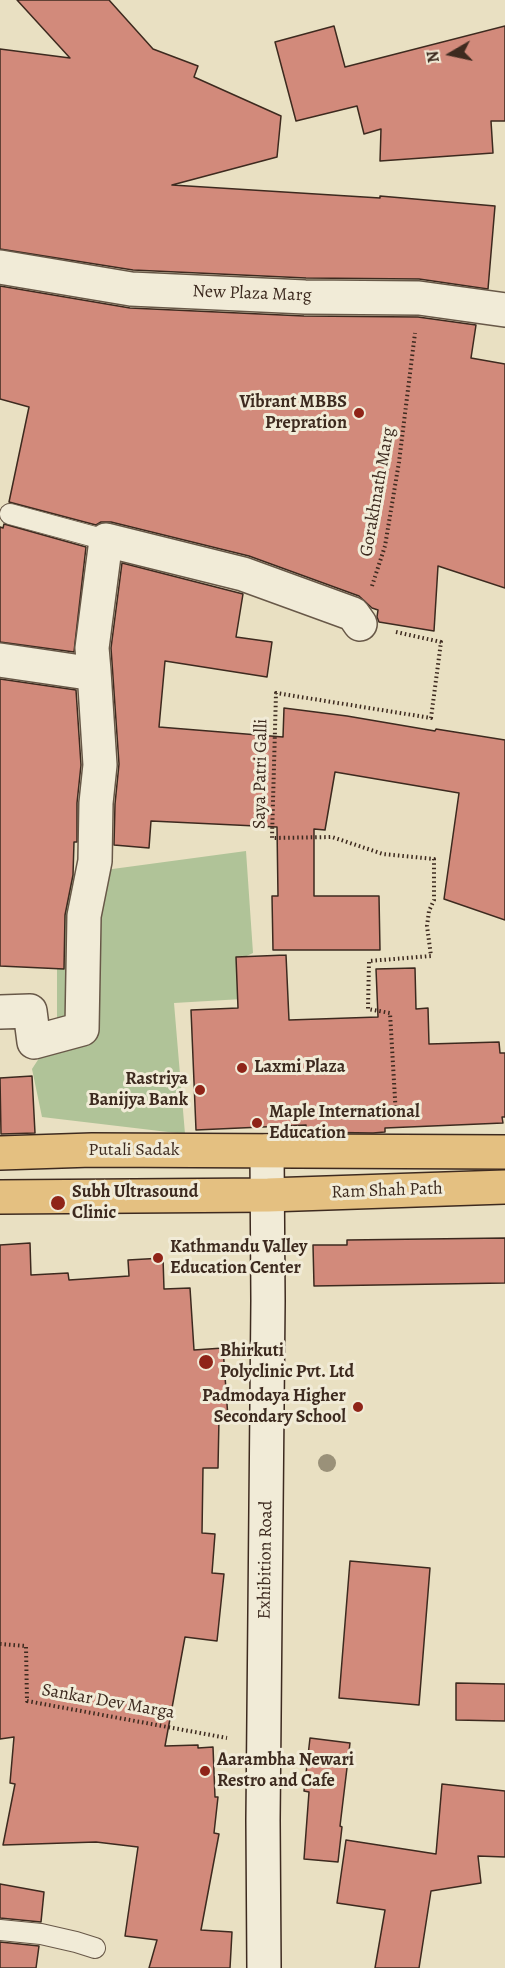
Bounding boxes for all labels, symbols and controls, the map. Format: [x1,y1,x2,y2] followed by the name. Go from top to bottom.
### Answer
[421,24,481,84] north arrow
[421,49,445,64] text: N
[192,281,312,307] street label: New Plaza Marg
[240,392,347,434] place label: Vibrant MBBS Prepration
[352,406,366,420] marker: Vibrant MBBS Prepration
[356,426,400,558] street label: Gorakhnath Marg
[249,719,273,829] street label: Saya Patri Galli
[254,1057,345,1079] place label: Laxmi Plaza
[235,1061,249,1075] marker: Laxmi Plaza
[88,1069,188,1112] place label: Rastriya Banijya Bank
[193,1083,207,1097] marker: Rastriya Banijya Bank
[269,1102,420,1144] place label: Maple International Education
[250,1116,264,1130] marker: Maple International Education
[88,1140,180,1162] street label: Putali Sadak
[331,1178,443,1204] street label: Ram Shah Path
[72,1182,198,1224] place label: Subh Ultrasound Clinic
[49,1194,67,1212] marker: Subh Ultrasound Clinic
[170,1237,307,1280] place label: Kathmandu Valley Education Center
[151,1251,165,1265] marker: Kathmandu Valley Education Center
[220,1341,354,1384] place label: Bhirkuti Polyclinic Pvt. Ltd
[197,1353,215,1371] marker: Bhirkuti Polyclinic Pvt. Ltd
[202,1386,346,1428] place label: Padmodaya Higher Secondary School
[351,1400,365,1414] marker: Padmodaya Higher Secondary School
[254,1500,278,1620] street label: Exhibition Road
[40,1680,176,1724] street label: Sankar Dev Marga
[217,1750,354,1792] place label: Aarambha Newari Restro and Cafe
[198,1764,212,1778] marker: Aarambha Newari Restro and Cafe

